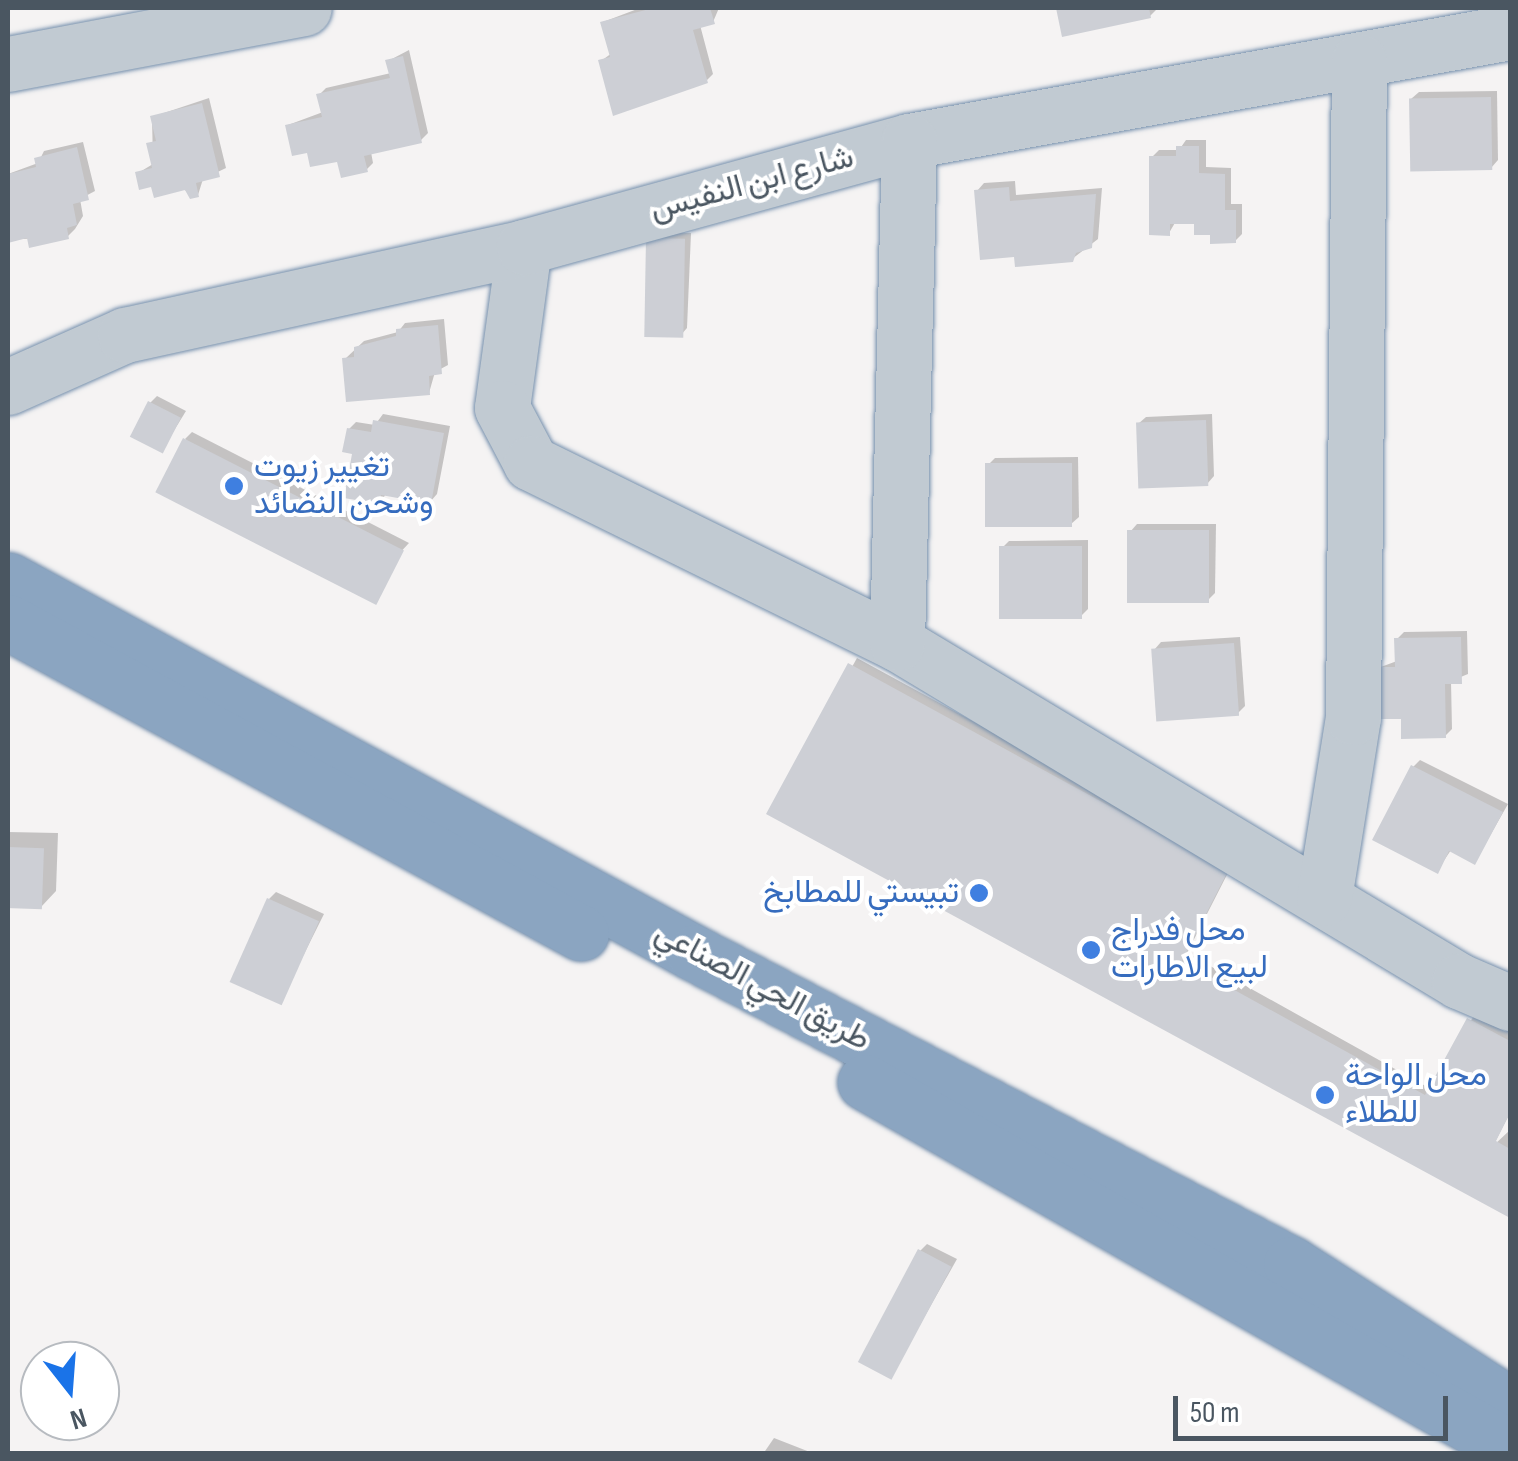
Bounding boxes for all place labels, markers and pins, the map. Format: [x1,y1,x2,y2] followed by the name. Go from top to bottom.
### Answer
[254,449,434,524] place label: تغيير زيوت وشحن النضائد
[223,475,245,497] marker: تغيير زيوت وشحن النضائد
[763,874,959,912] place label: تبيستي للمطابخ
[968,882,990,904] marker: تبيستي للمطابخ
[1111,913,1268,988] place label: محل فدراج لبيع الاطارات
[1080,939,1102,961] marker: محل فدراج لبيع الاطارات
[1345,1058,1487,1133] place label: محل الواحة للطلاء
[1314,1084,1336,1106] marker: محل الواحة للطلاء

